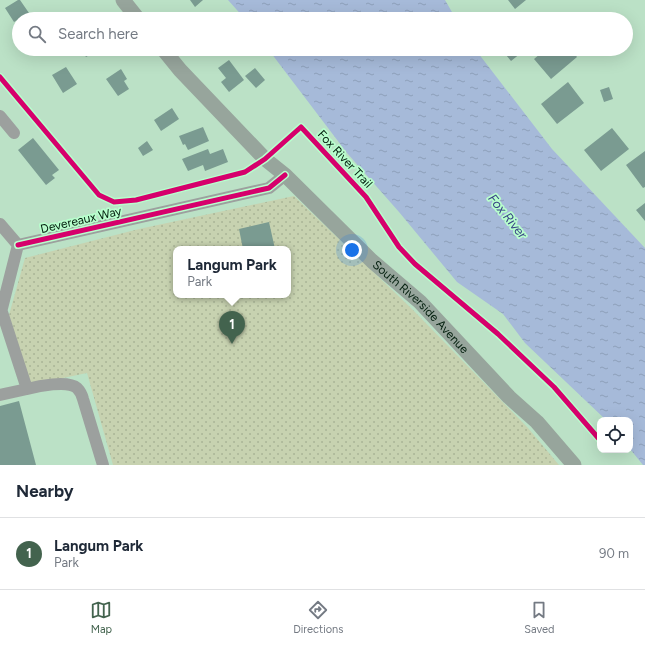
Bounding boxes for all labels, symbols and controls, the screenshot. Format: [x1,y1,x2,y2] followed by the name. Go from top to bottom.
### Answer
[12,12,633,56] search box
[26,23,48,45] icon: search
[58,25,138,43] text: Search here
[315,127,375,191] street label: Fox River Trail
[485,191,531,242] water label: Fox River
[39,204,124,236] street label: Devereaux Way
[342,240,362,260] your location
[173,246,291,298] popup
[187,256,277,274] text: Langum Park
[370,258,472,357] street label: South Riverside Avenue
[187,274,212,289] text: Park
[219,311,245,344] pin: 1
[597,417,633,453] map controls
[597,417,633,453] button: locate
[16,481,74,501] text: Nearby
[54,537,143,555] text: Langum Park
[26,546,32,561] text: 1
[599,546,629,561] text: 90 m
[54,555,79,570] text: Park
[90,599,112,636] tab: Map
[293,599,343,636] tab: Directions
[524,599,555,636] tab: Saved

